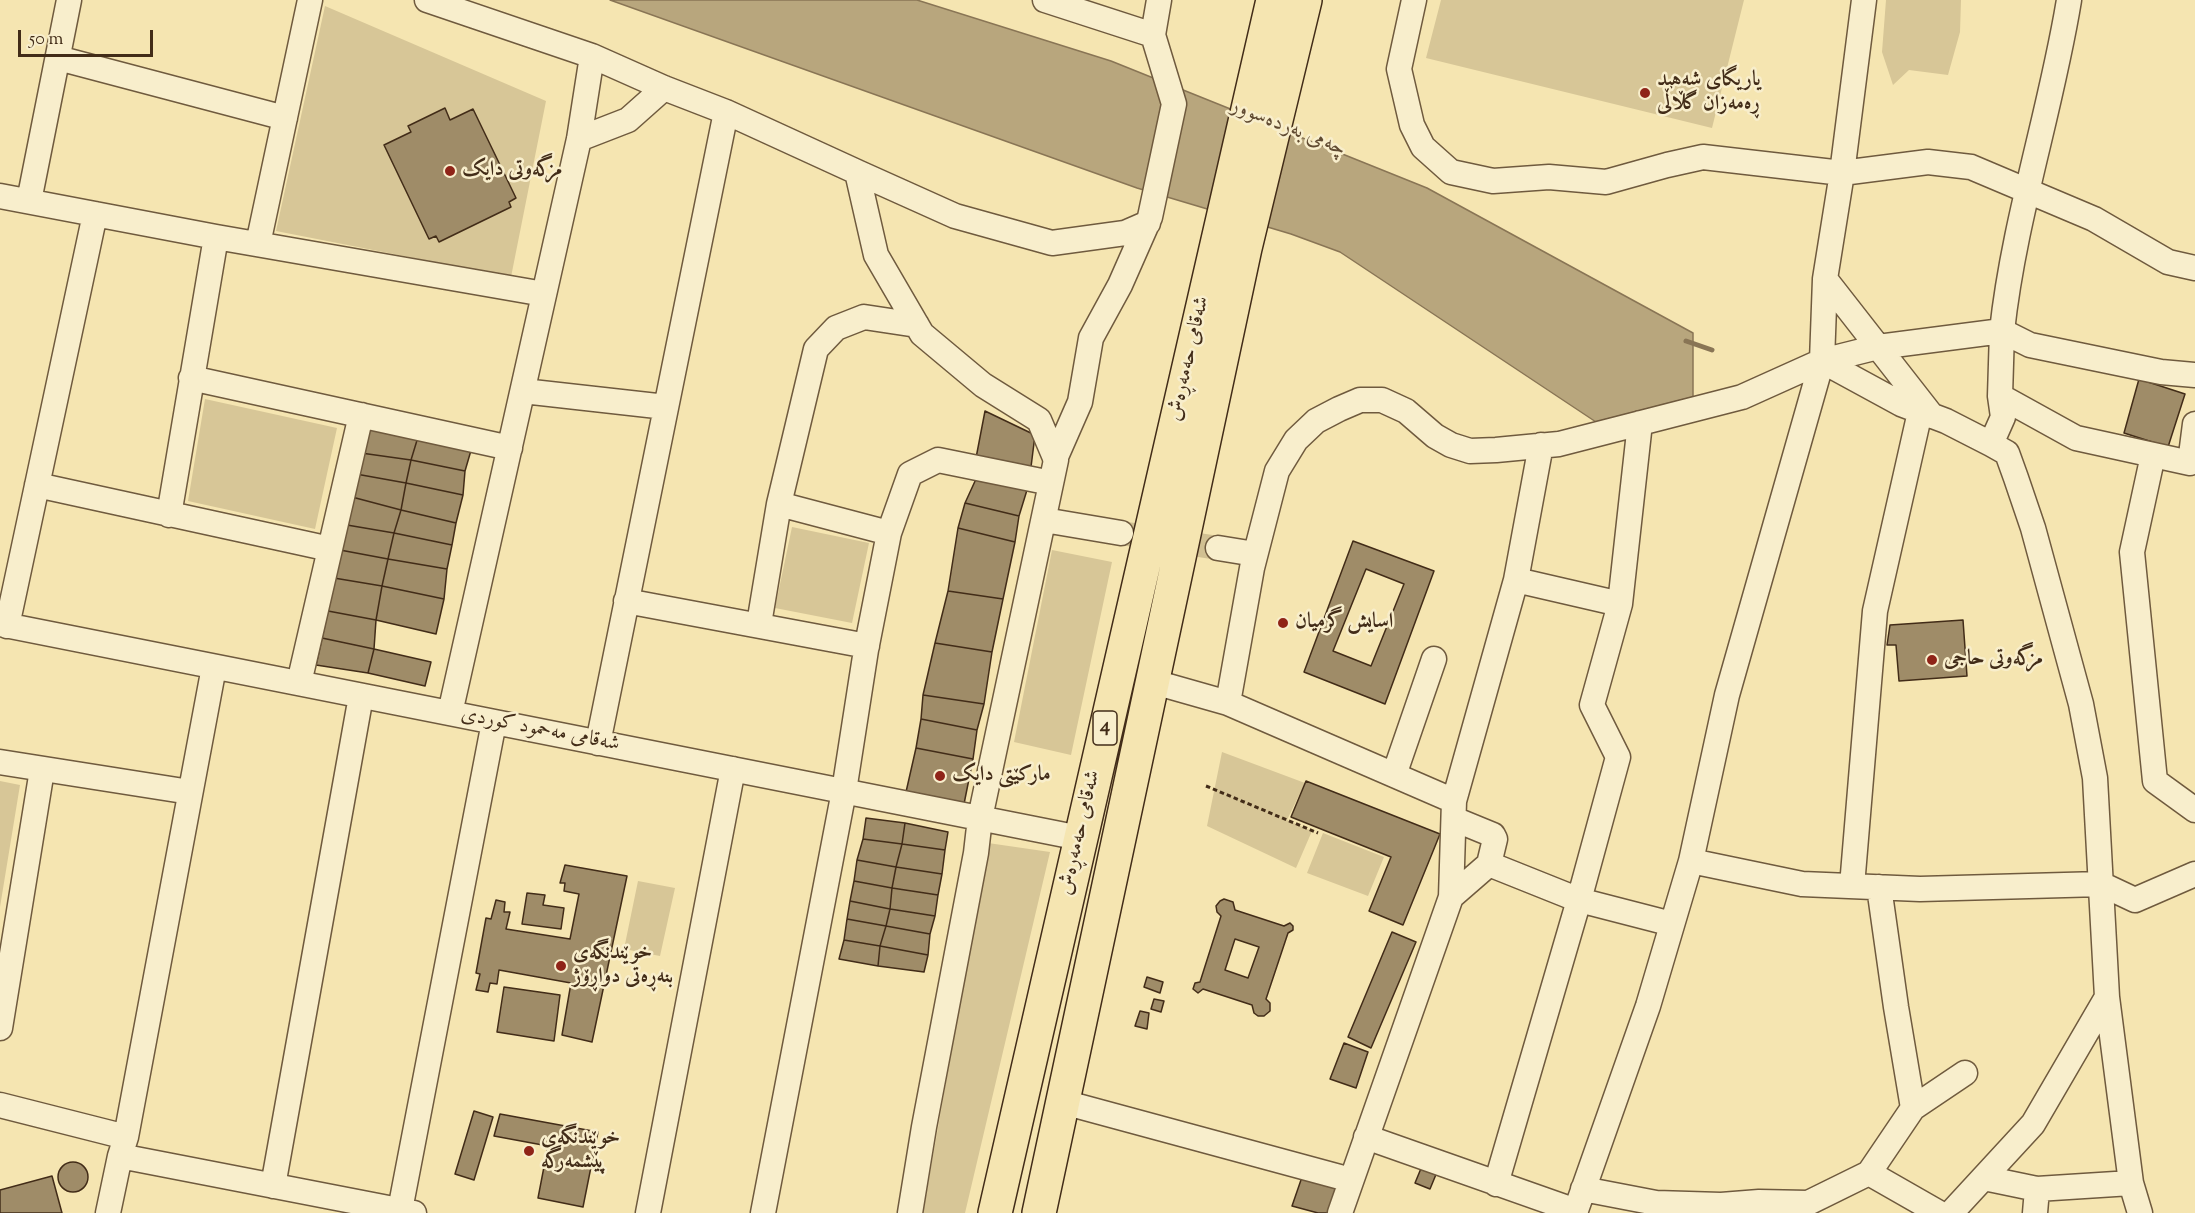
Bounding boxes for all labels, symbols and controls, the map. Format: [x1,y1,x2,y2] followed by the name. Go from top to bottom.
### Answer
[21,18,156,56] scale bar
[29,27,63,53] text: 50 m
[1657,68,1761,118] place label: یاریگای شەهید ڕەمەزان گڵاڵی
[1638,86,1652,100] marker: یاریگای شەهید ڕەمەزان گڵاڵی
[1226,94,1350,164] water label: چەمی بەردەسوور
[462,158,562,184] place label: مزگەوتی دایک
[443,164,457,178] marker: مزگەوتی دایک
[1163,294,1217,424] street label: شەقامی حەمەڕەش
[1295,610,1393,636] place label: اسايش گرميان
[1276,616,1290,630] marker: اسايش گرميان
[1944,647,2043,673] place label: مزگەوتی حاجی
[1925,653,1939,667] marker: مزگەوتی حاجی
[459,703,621,759] street label: شەقامی مەحمود کوردی
[1093,711,1117,745] road number: 4
[952,763,1051,789] place label: مارکێتی دایک
[1054,768,1108,898] street label: شەقامی حەمەڕەش
[933,769,947,783] marker: مارکێتی دایک
[573,941,673,991] place label: خوێندنگەی بنەڕەتی دواڕۆژ
[554,959,568,973] marker: خوێندنگەی بنەڕەتی دواڕۆژ
[541,1126,620,1176] place label: خوێندنگەی پێشمەرگە
[522,1144,536,1158] marker: خوێندنگەی پێشمەرگە

